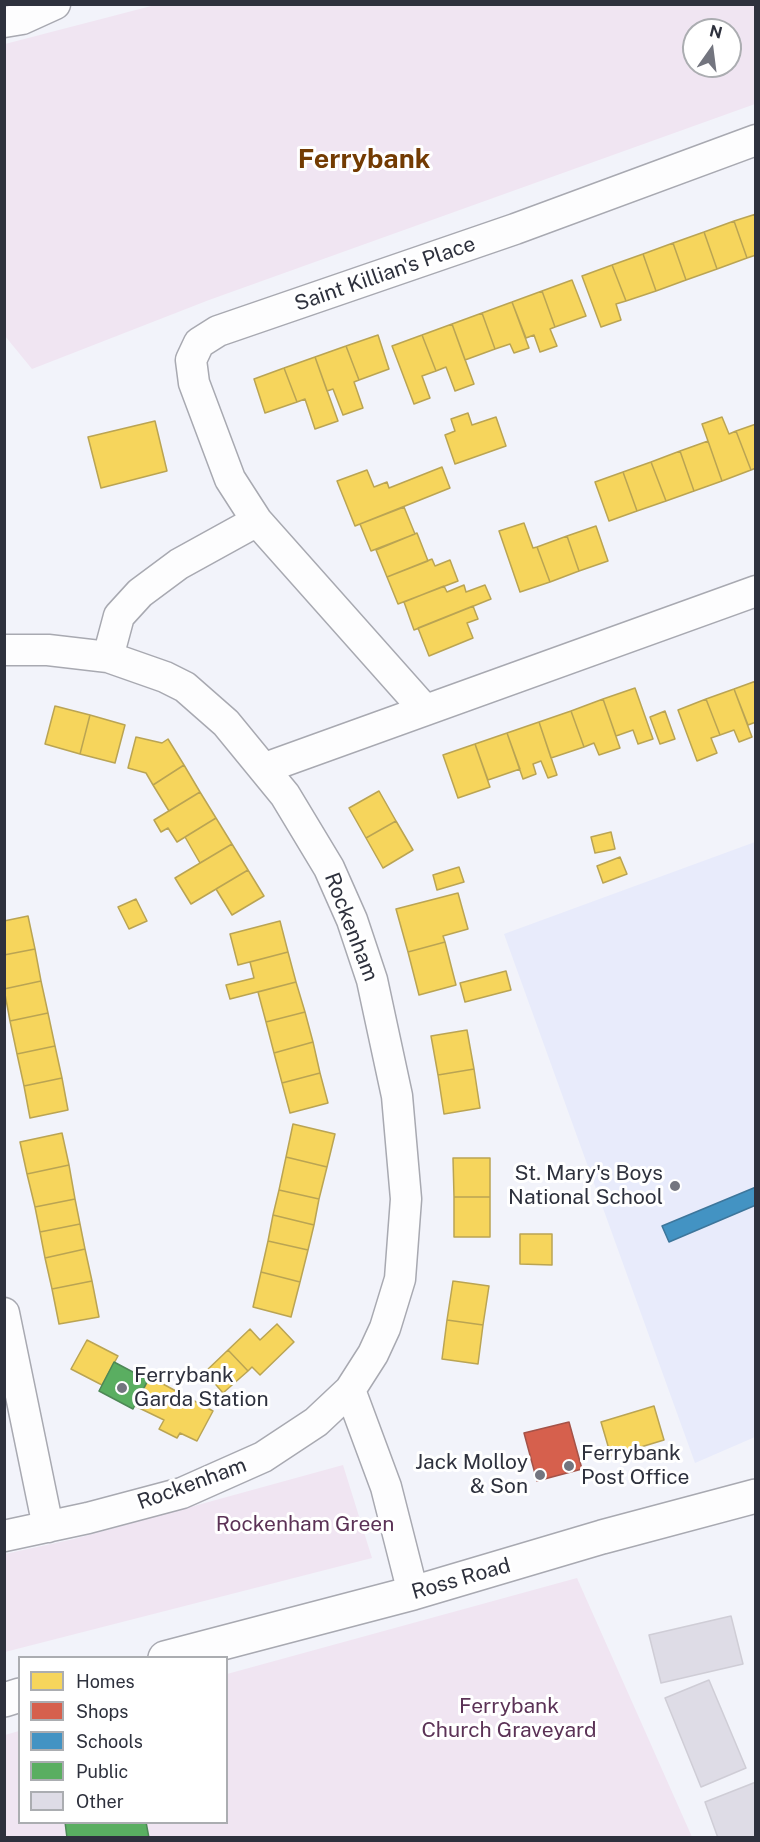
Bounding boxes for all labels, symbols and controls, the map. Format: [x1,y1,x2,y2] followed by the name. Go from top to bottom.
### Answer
[682,18,742,78] north arrow
[708,21,724,43] text: N
[298,144,430,176] district label: Ferrybank
[291,231,479,317] street label: Saint Killian's Place
[319,869,383,985] street label: Rockenham
[508,1161,663,1211] place label: St. Mary's Boys National School
[668,1179,682,1193] marker: St. Mary's Boys National School
[134,1363,269,1413] place label: Ferrybank Garda Station
[115,1381,129,1395] marker: Ferrybank Garda Station
[581,1441,689,1491] place label: Ferrybank Post Office
[415,1450,528,1500] place label: Jack Molloy & Son
[134,1453,250,1515] street label: Rockenham
[562,1459,576,1473] marker: Ferrybank Post Office
[533,1468,547,1482] marker: Jack Molloy & Son
[216,1512,394,1538] park label: Rockenham Green
[409,1553,513,1605] street label: Ross Road
[18,1656,228,1824] legend
[76,1671,135,1692] text: Homes
[421,1694,597,1744] park label: Ferrybank Church Graveyard
[76,1701,128,1722] text: Shops
[76,1731,143,1752] text: Schools
[76,1761,128,1782] text: Public
[76,1791,124,1812] text: Other

